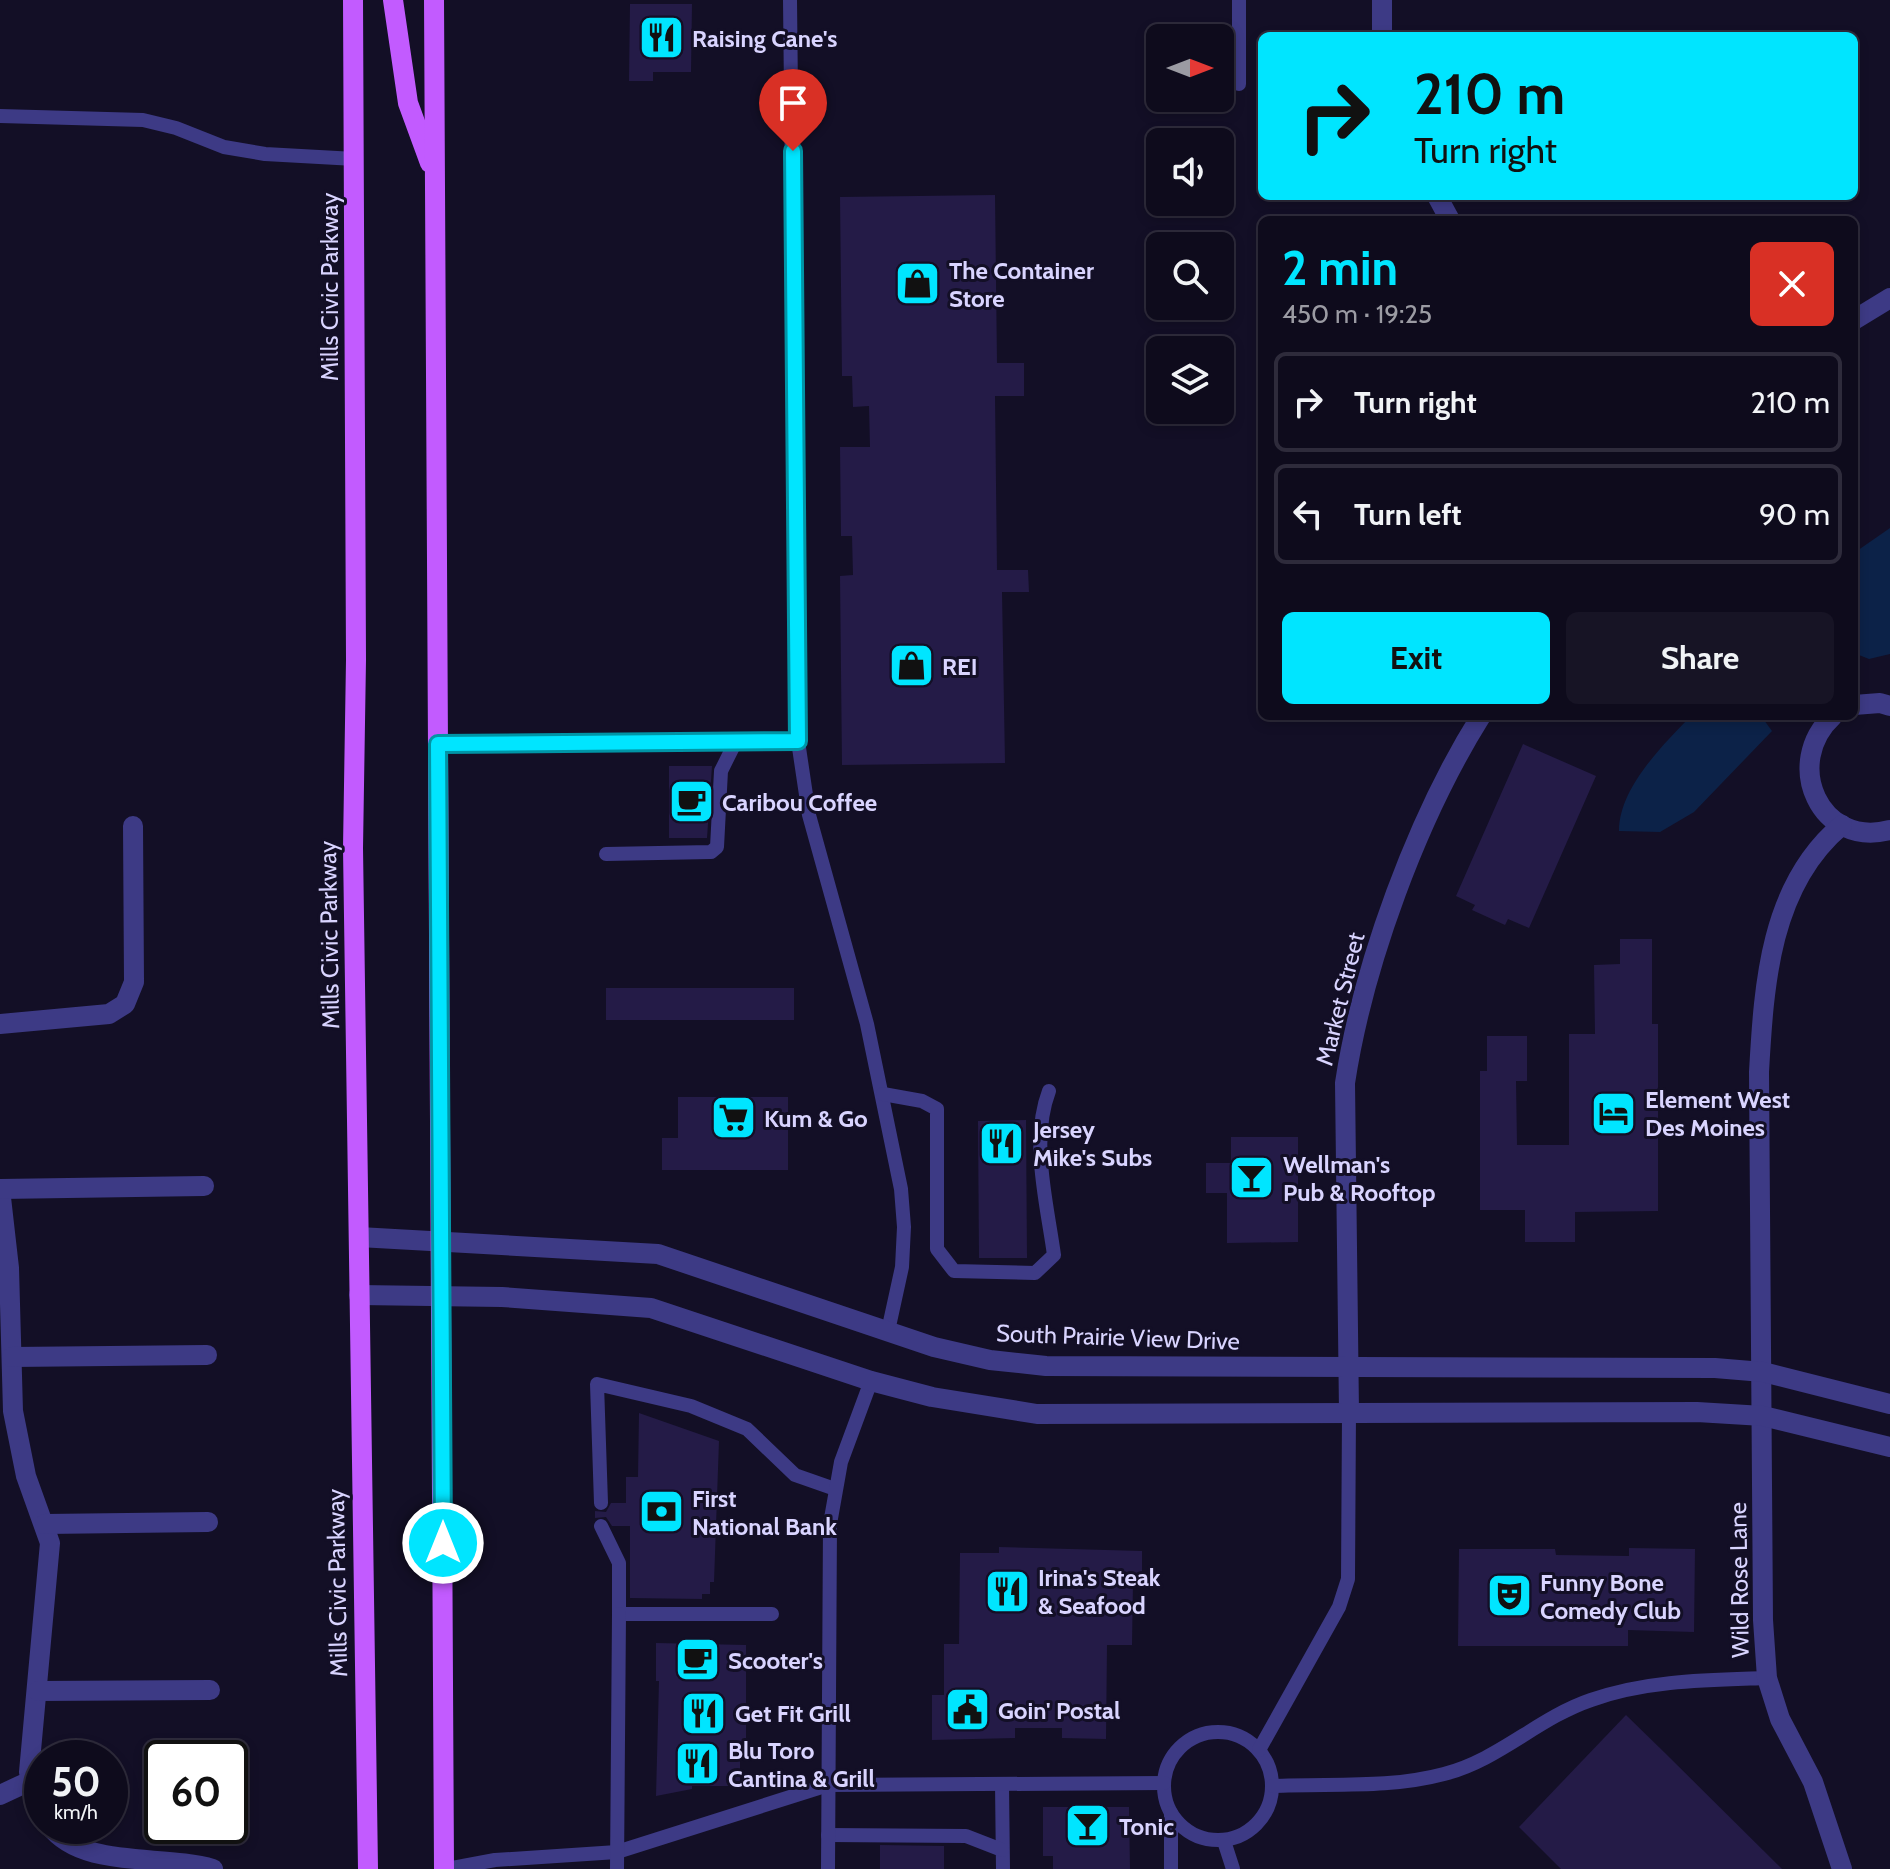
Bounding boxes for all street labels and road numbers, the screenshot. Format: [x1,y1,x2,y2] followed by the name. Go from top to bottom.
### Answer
[315,193,344,381] street label: Mills Civic Parkway
[313,840,345,1030] street label: Mills Civic Parkway
[1309,929,1371,1069] street label: Market Street
[996,1318,1240,1356] street label: South Prairie View Drive
[321,1488,353,1678] street label: Mills Civic Parkway
[1723,1502,1755,1658] street label: Wild Rose Lane

